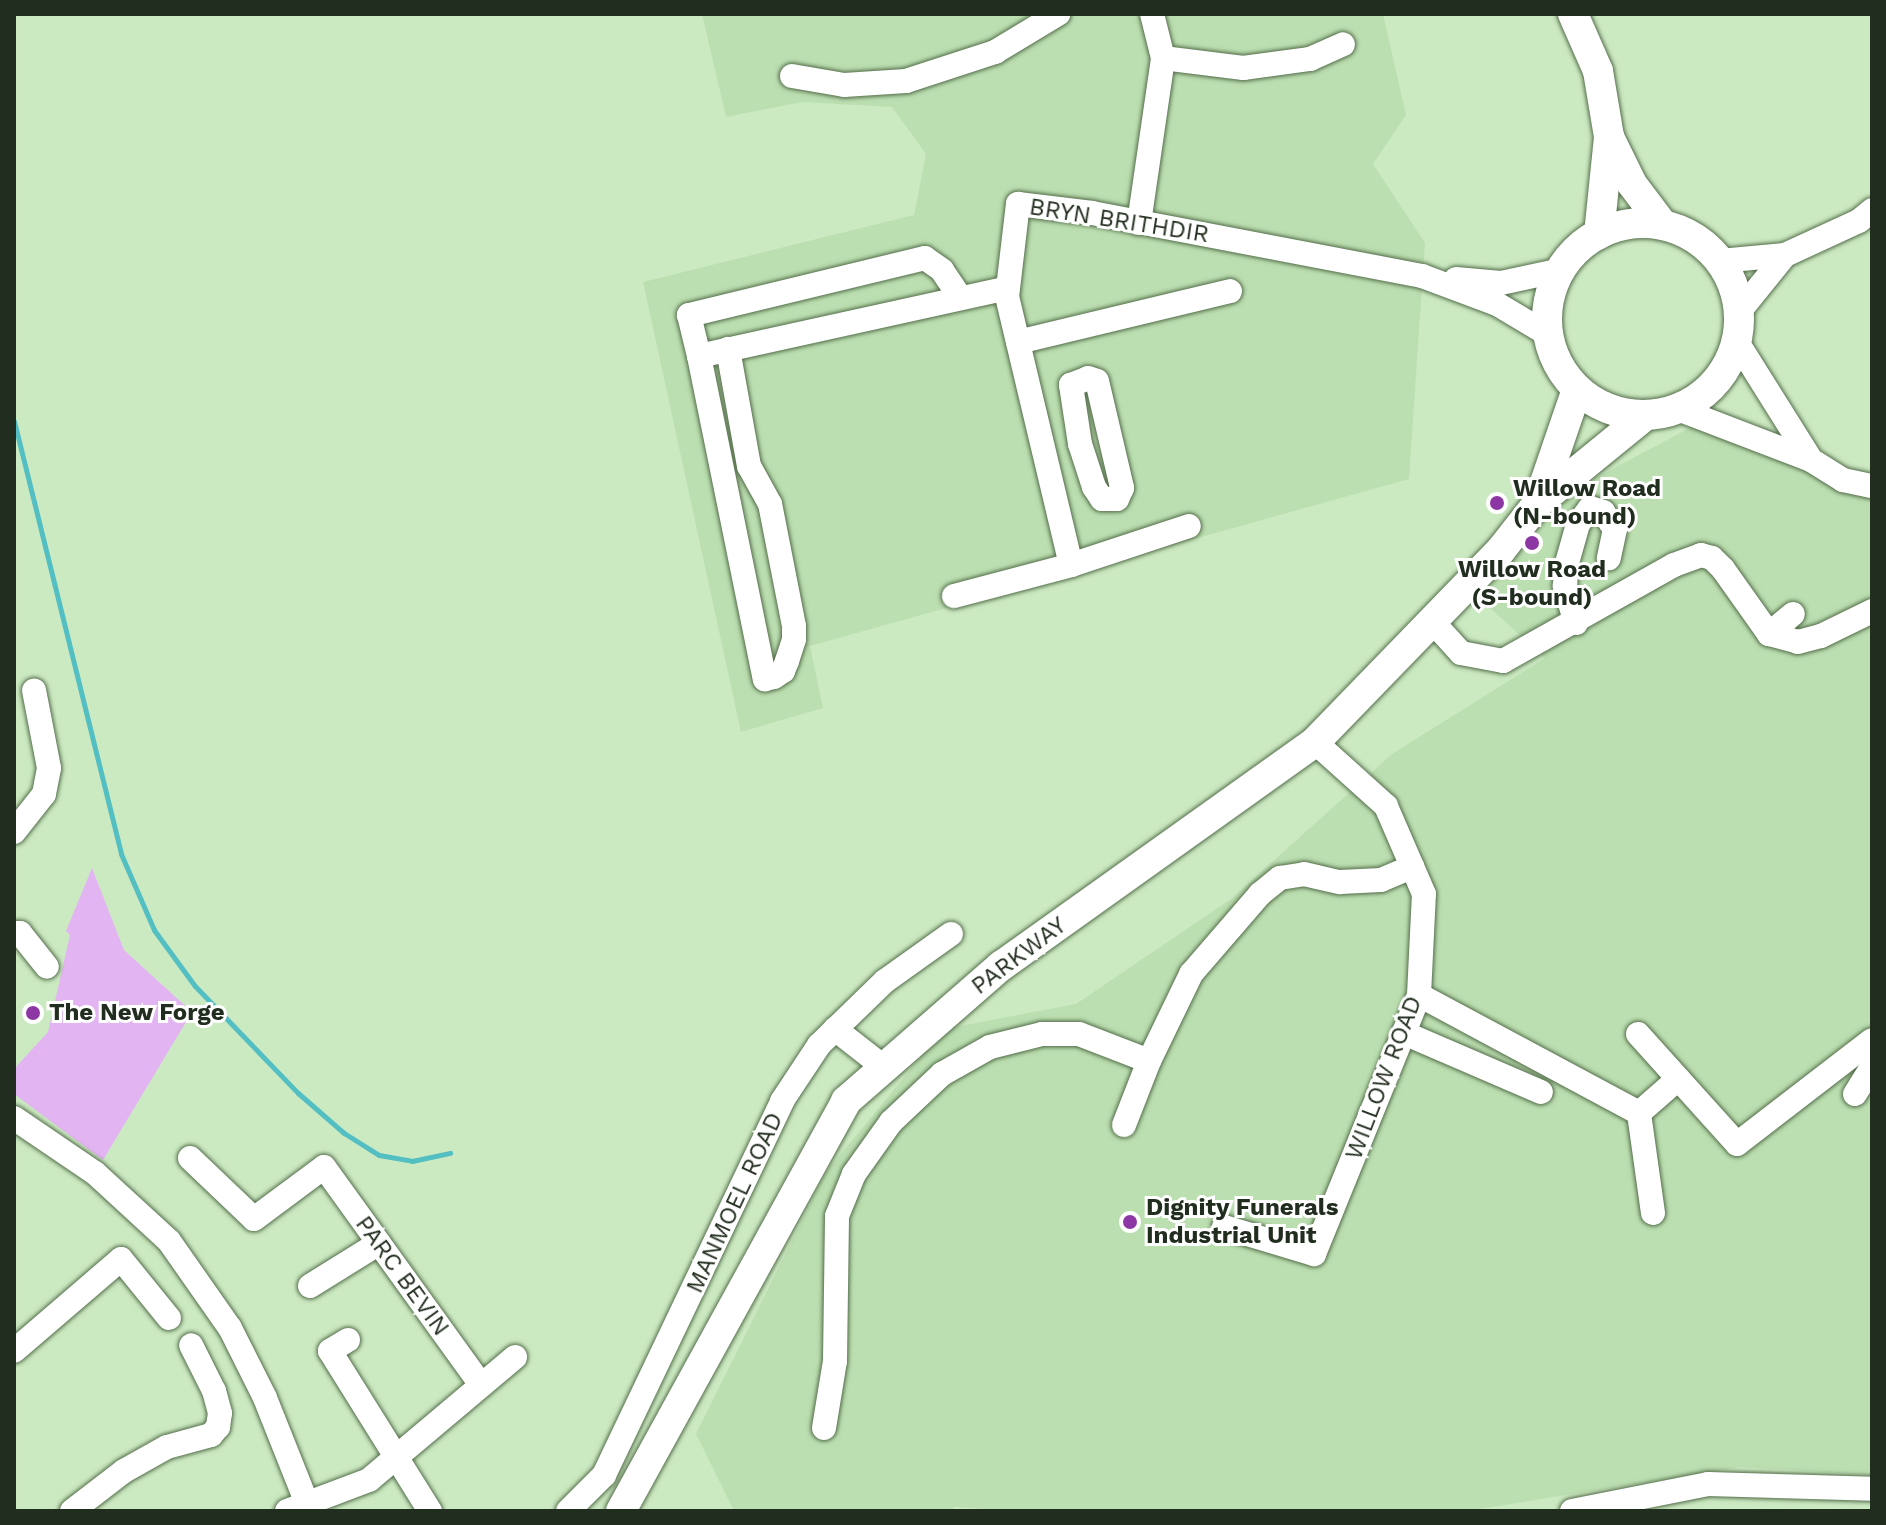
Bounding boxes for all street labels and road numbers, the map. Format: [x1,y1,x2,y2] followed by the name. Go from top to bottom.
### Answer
[1027,193,1211,249] street label: BRYN BRITHDIR
[966,911,1072,1001] street label: PARKWAY
[1339,992,1429,1164] street label: WILLOW ROAD
[680,1108,790,1298] street label: MANMOEL ROAD
[349,1210,455,1342] street label: PARC BEVIN

